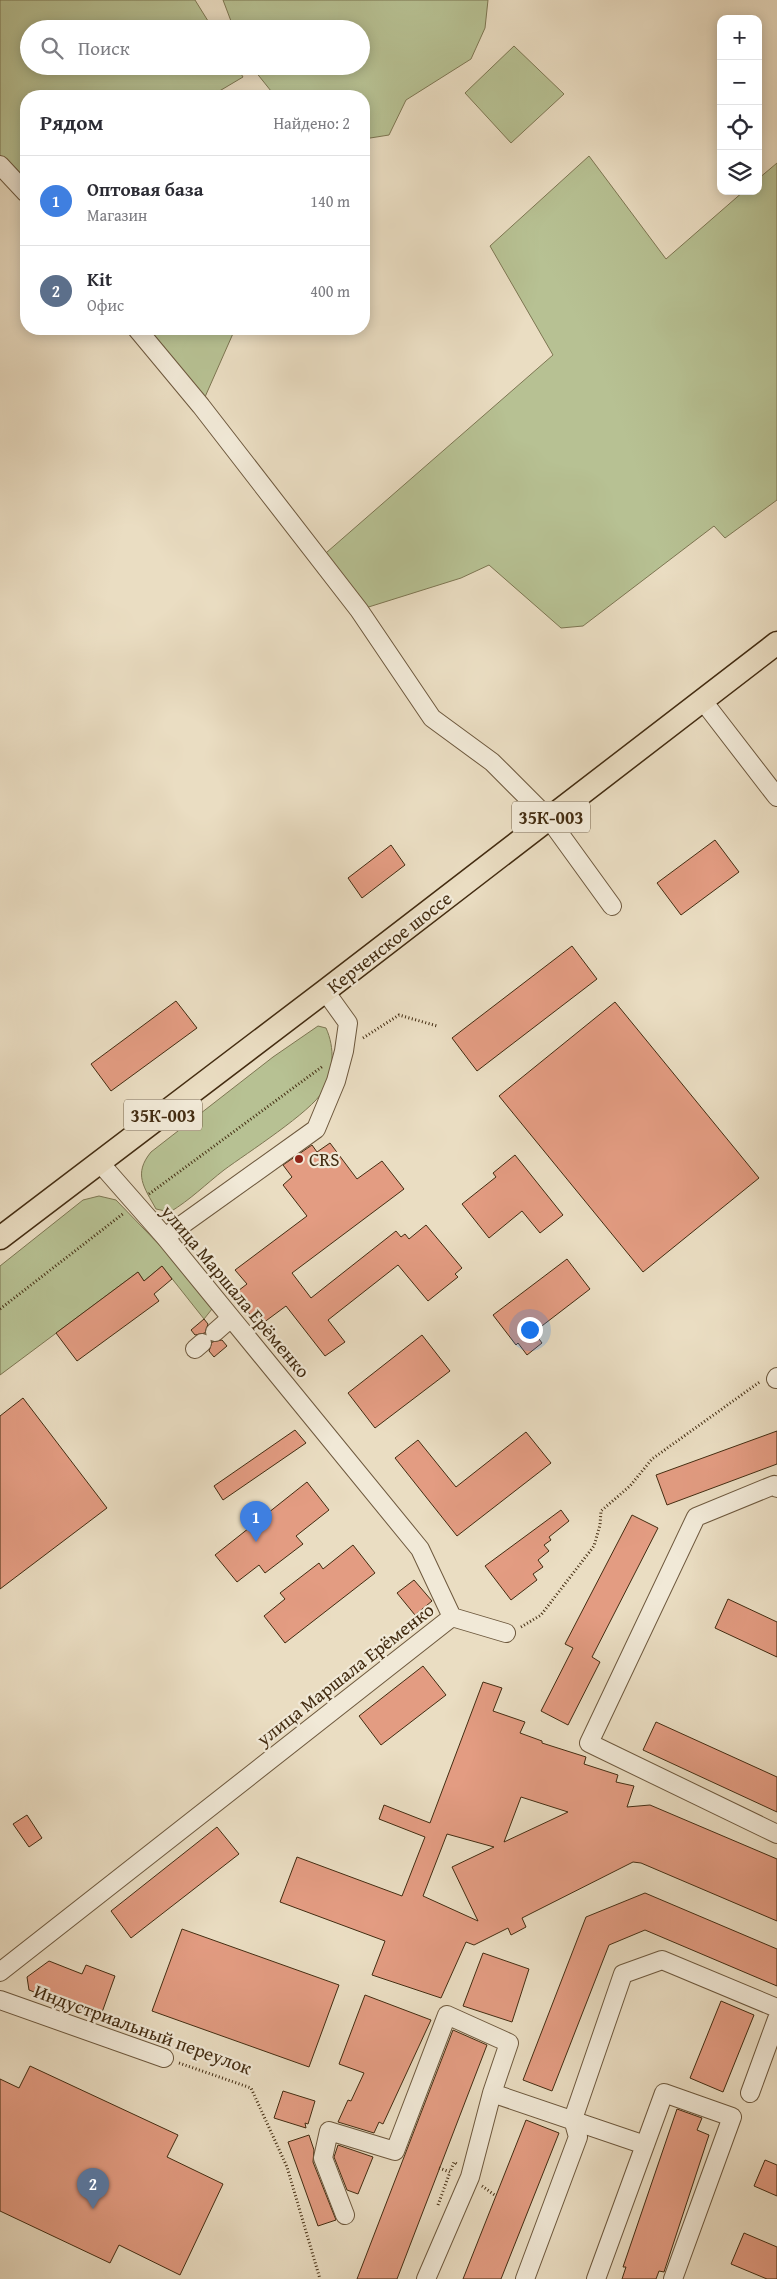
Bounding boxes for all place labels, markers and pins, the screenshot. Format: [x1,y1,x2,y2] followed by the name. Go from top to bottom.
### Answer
[309,1145,340,1173] place label: CRS
[293,1153,305,1165] marker: CRS
[240,1501,272,1542] pin: 1
[77,2168,109,2209] pin: 2

